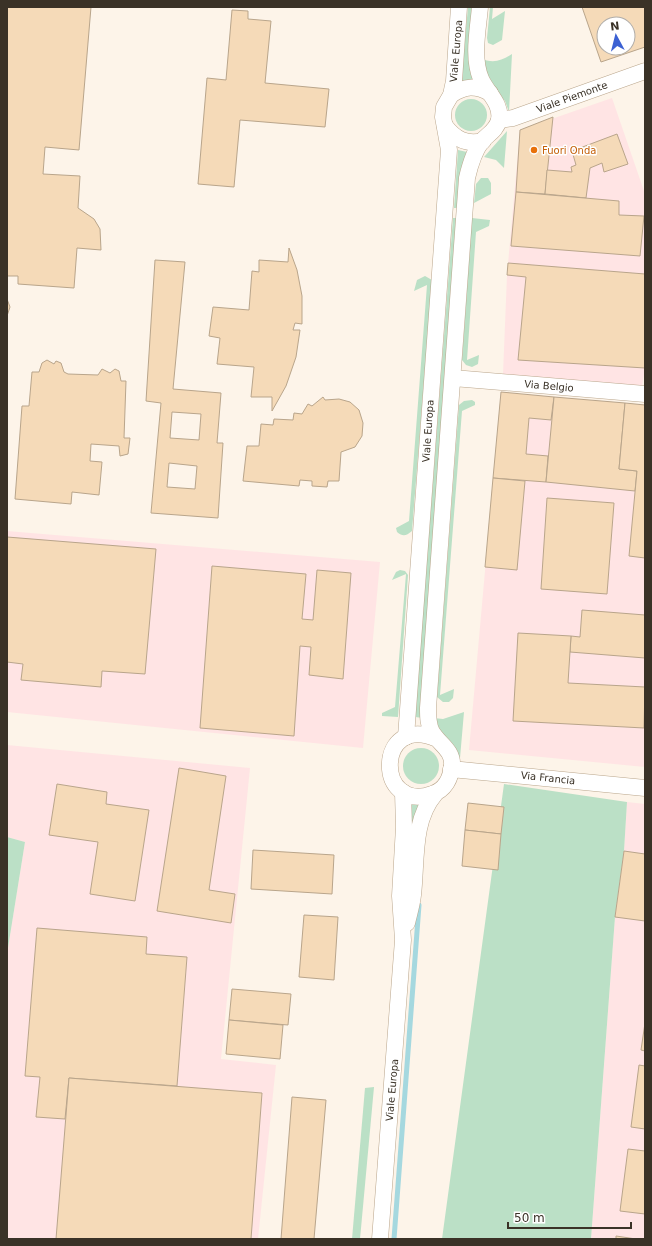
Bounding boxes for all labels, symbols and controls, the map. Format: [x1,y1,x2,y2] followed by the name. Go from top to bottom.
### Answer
[596,16,636,56] north arrow
[448,19,464,83] street label: Viale Europa
[609,20,620,34] text: N
[535,79,609,115] street label: Viale Piemonte
[529,145,539,155] marker: Fuori Onda
[542,145,596,156] place label: Fuori Onda
[524,378,574,394] street label: Via Belgio
[420,399,436,463] street label: Viale Europa
[520,770,576,786] street label: Via Francia
[384,1058,400,1122] street label: Viale Europa
[508,1204,631,1230] scale bar
[514,1211,545,1225] text: 50 m

